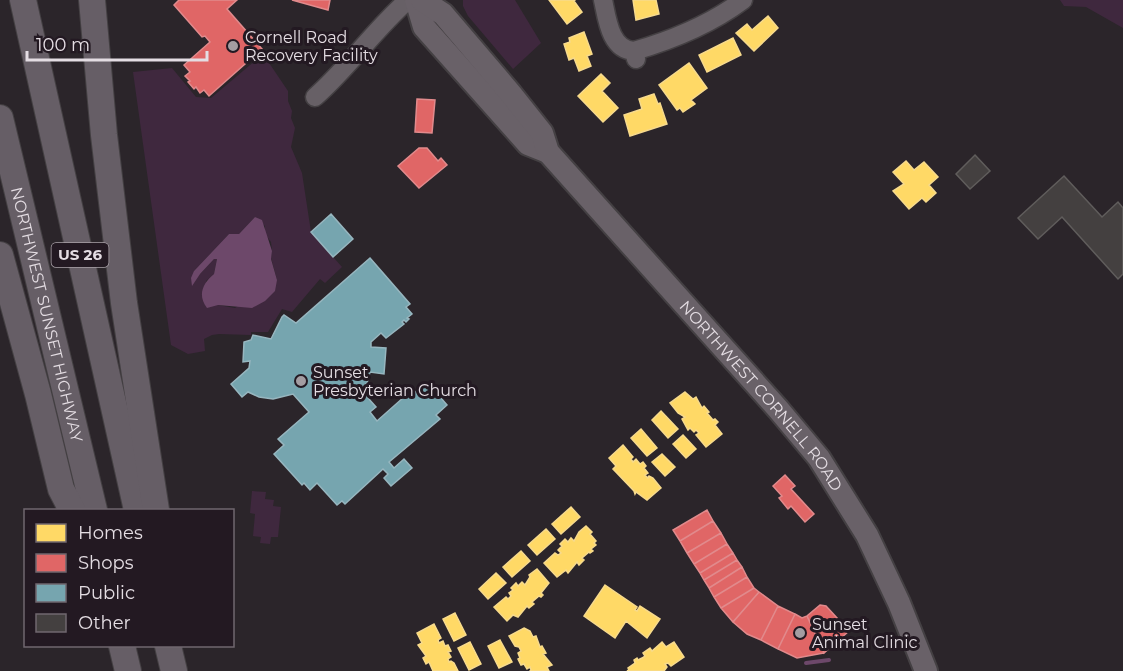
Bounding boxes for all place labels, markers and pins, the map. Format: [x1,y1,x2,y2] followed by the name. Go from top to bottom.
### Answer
[245,28,378,65] place label: Cornell Road Recovery Facility
[226,39,240,53] marker: Cornell Road Recovery Facility
[313,363,477,400] place label: Sunset Presbyterian Church
[294,374,308,388] marker: Sunset Presbyterian Church
[812,615,918,652] place label: Sunset Animal Clinic
[793,626,807,640] marker: Sunset Animal Clinic

